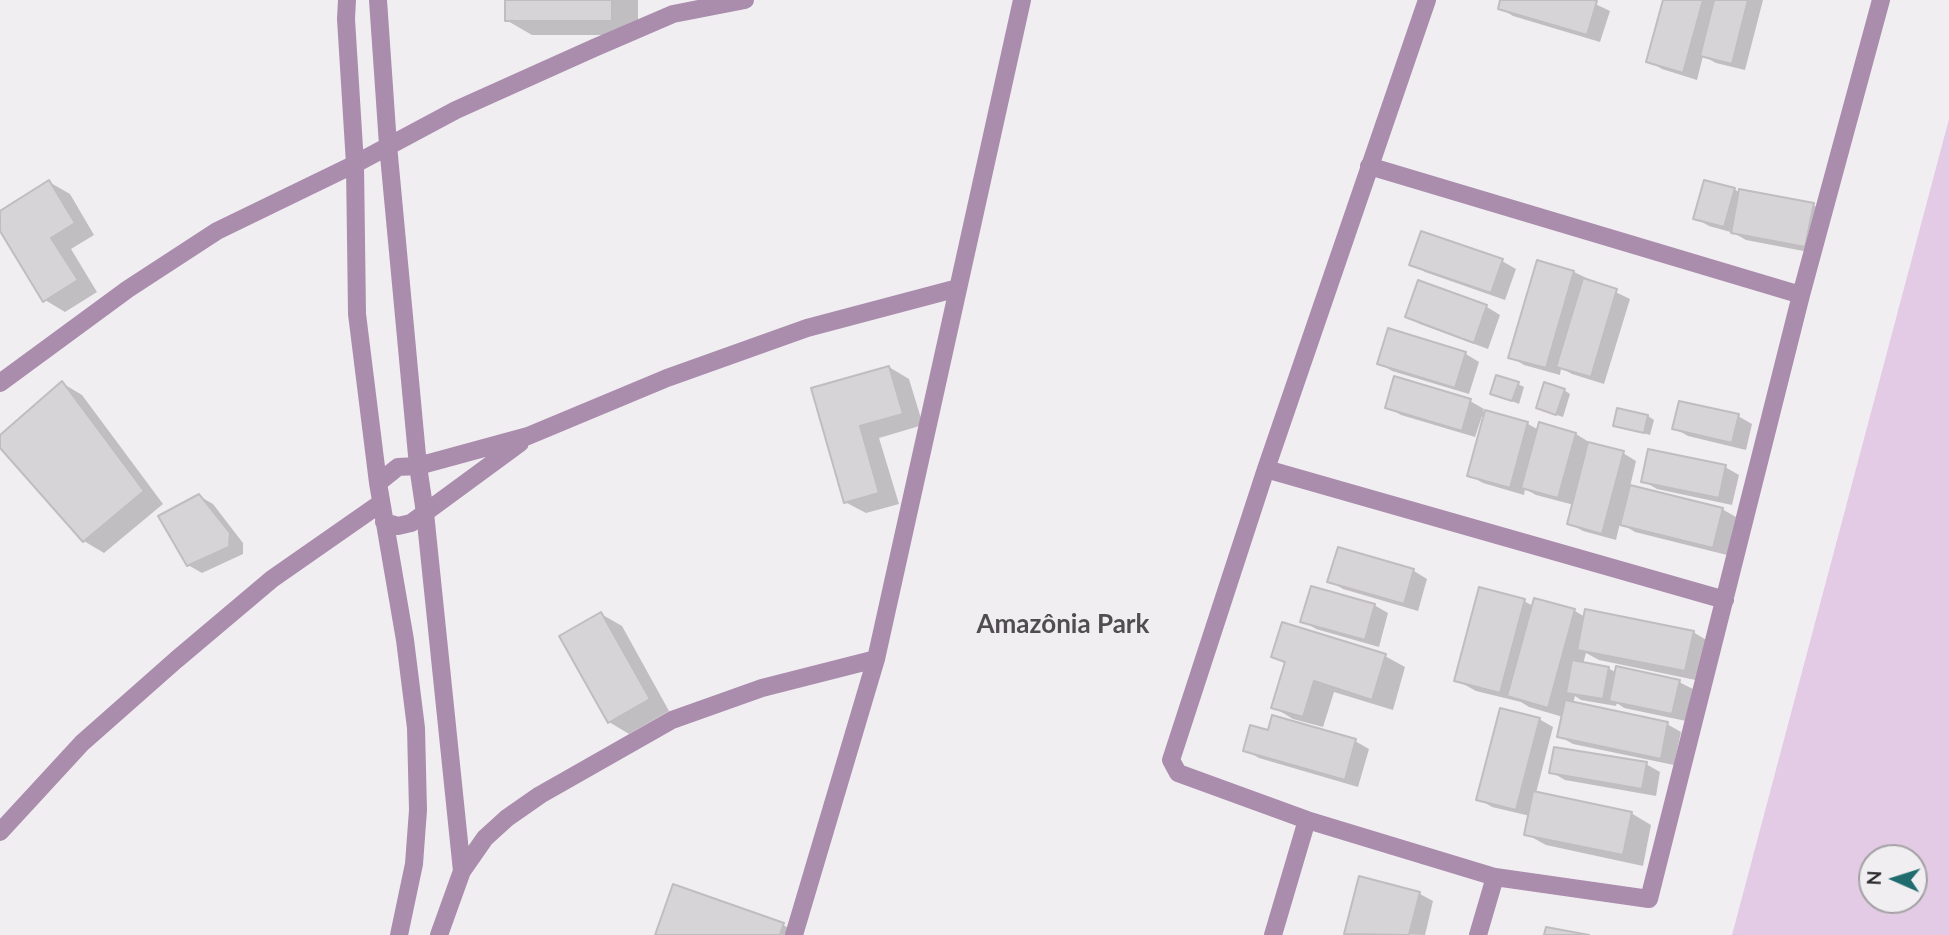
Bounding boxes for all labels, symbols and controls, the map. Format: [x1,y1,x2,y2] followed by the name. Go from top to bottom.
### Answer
[977,609,1149,641] district label: Amazônia Park
[1858,844,1928,914] north arrow
[1862,870,1885,886] text: N

